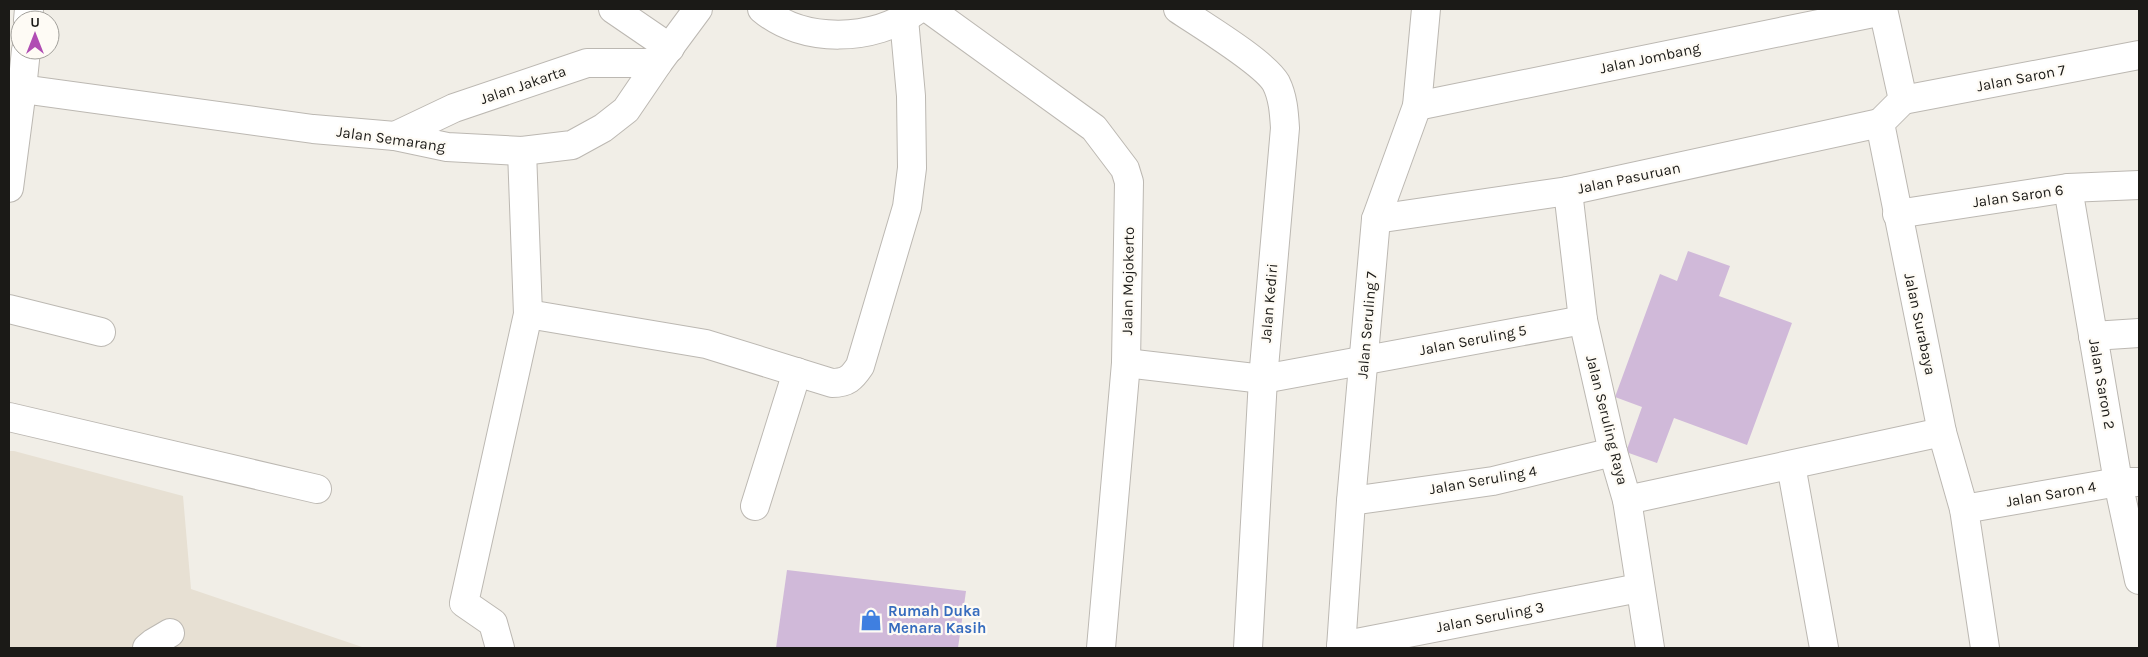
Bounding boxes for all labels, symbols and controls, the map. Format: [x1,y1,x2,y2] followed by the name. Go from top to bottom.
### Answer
[10,10,60,60] north arrow
[30,14,40,31] text: U
[1598,38,1702,77] street label: Jalan Jombang
[1975,61,2067,95] street label: Jalan Saron 7
[478,62,568,108] street label: Jalan Jakarta
[335,122,447,156] street label: Jalan Semarang
[1576,158,1682,198] street label: Jalan Pasuruan
[1971,181,2065,211] street label: Jalan Saron 6
[1118,227,1138,335] street label: Jalan Mojokerto
[1257,263,1281,343] street label: Jalan Kediri
[1353,271,1381,379] street label: Jalan Seruling 7
[1900,271,1940,377] street label: Jalan Surabaya
[1418,321,1528,359] street label: Jalan Seruling 5
[2085,337,2119,431] street label: Jalan Saron 2
[1582,353,1632,487] street label: Jalan Seruling Raya
[1428,462,1539,498] street label: Jalan Seruling 4
[2004,477,2098,511] street label: Jalan Saron 4
[1435,598,1545,636] street label: Jalan Seruling 3
[888,602,986,637] place label: Rumah Duka Menara Kasih
[858,607,884,633] shop icon: Rumah Duka Menara Kasih

